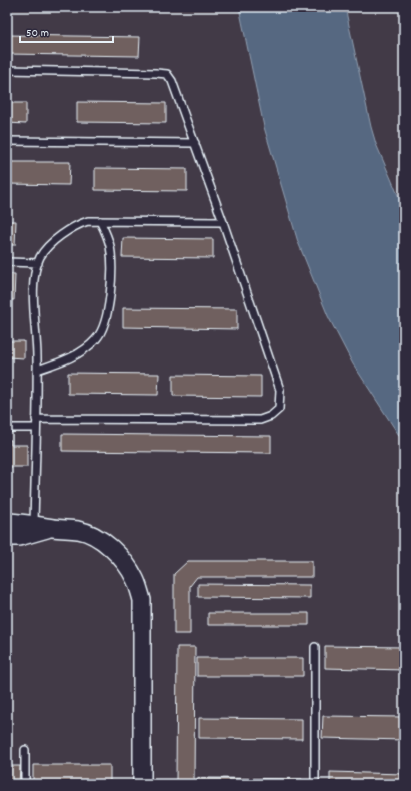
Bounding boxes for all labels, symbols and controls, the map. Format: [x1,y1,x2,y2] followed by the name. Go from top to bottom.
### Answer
[20,18,113,44] scale bar
[26,25,49,42] text: 50 m

